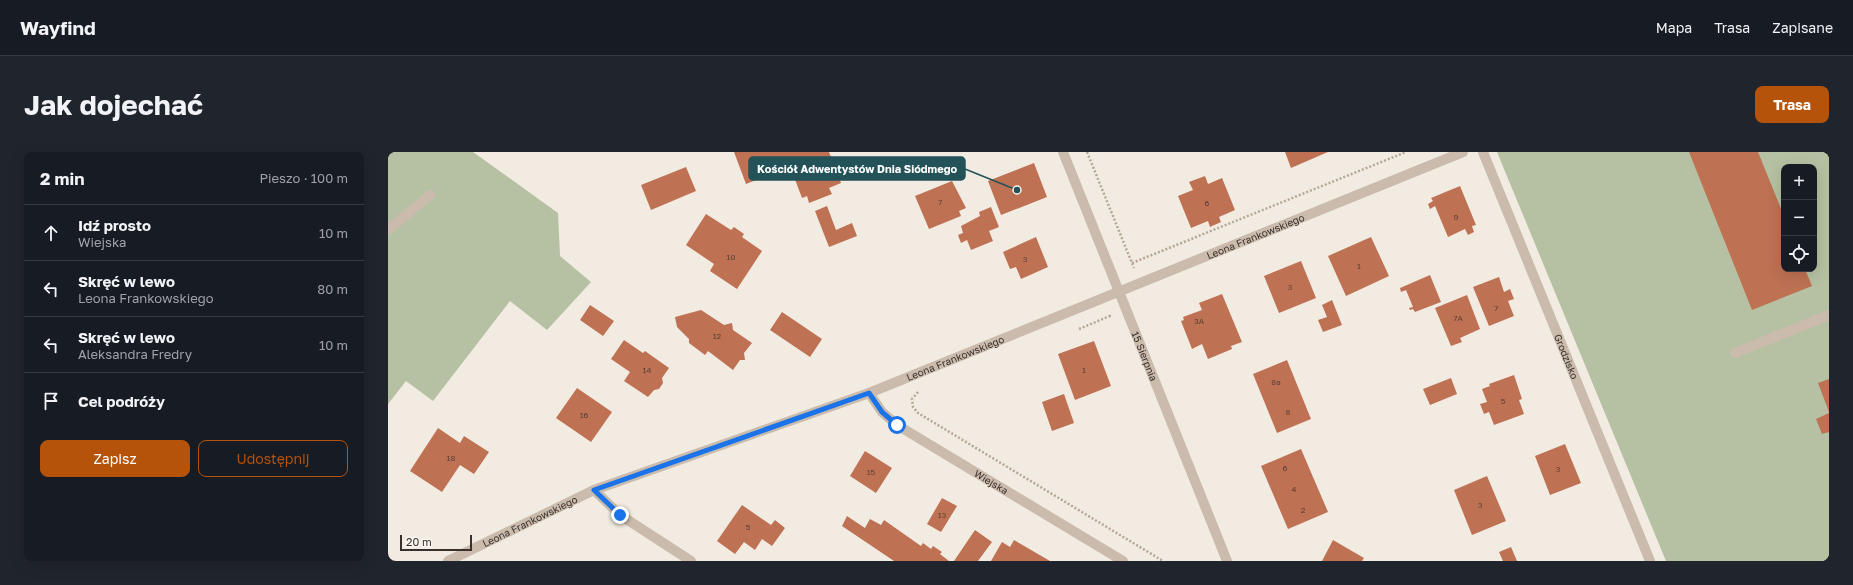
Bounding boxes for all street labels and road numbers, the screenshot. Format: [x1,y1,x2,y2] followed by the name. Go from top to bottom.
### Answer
[1205,211,1306,261] street label: Leona Frankowskiego
[1130,330,1160,383] street label: 15 Sierpnia
[1552,332,1581,381] street label: Grodzisko
[905,333,1006,383] street label: Leona Frankowskiego
[972,467,1010,497] street label: Wiejska
[480,493,579,549] street label: Leona Frankowskiego

